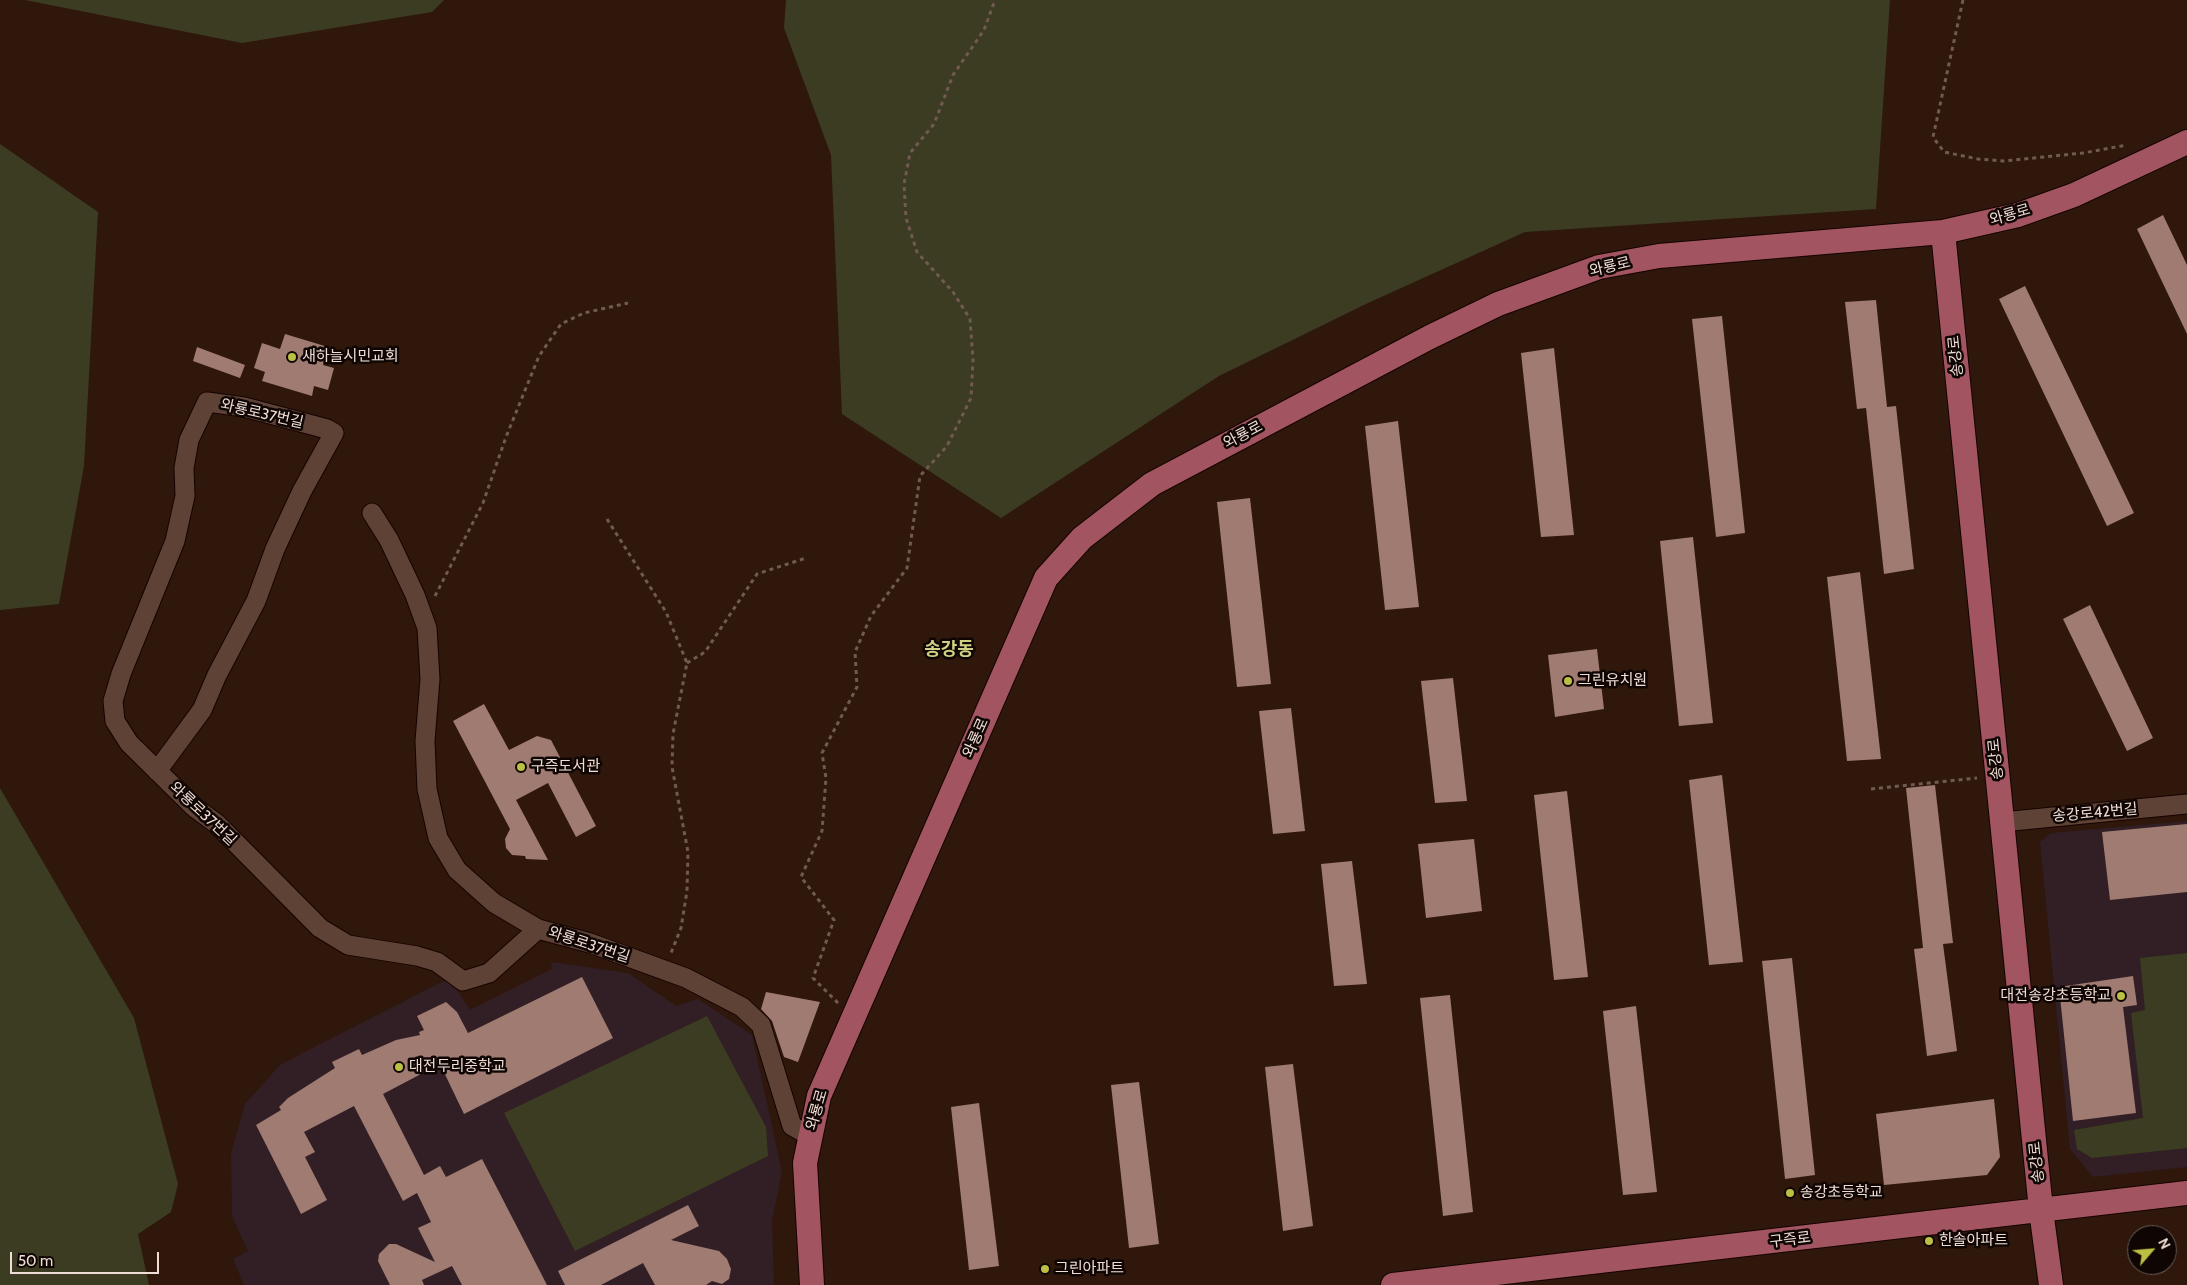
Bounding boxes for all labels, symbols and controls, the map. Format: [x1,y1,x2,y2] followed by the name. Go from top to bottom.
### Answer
[1988,201,2032,229] street label: 와룡로
[1588,254,1632,280] street label: 와룡로
[1945,334,1967,378] street label: 송강로
[302,348,399,366] place label: 새하늘시민교회
[286,351,298,363] marker: 새하늘시민교회
[219,396,305,432] street label: 와룡로37번길
[1220,417,1266,453] street label: 와룡로
[924,639,974,661] district label: 송강동
[1578,672,1647,690] place label: 그린유치원
[1562,675,1574,687] marker: 그린유치원
[959,715,993,761] street label: 와룡로
[1985,737,2007,781] street label: 송강로
[531,758,600,776] place label: 구즉도서관
[515,761,527,773] marker: 구즉도서관
[166,779,240,849] street label: 와룡로37번길
[2052,800,2138,826] street label: 송강로42번길
[546,923,632,967] street label: 와룡로37번길
[2001,987,2111,1005] place label: 대전송강초등학교
[2115,990,2127,1002] marker: 대전송강초등학교
[409,1058,506,1076] place label: 대전두리중학교
[393,1061,405,1073] marker: 대전두리중학교
[803,1088,831,1132] street label: 와룡로
[2026,1140,2048,1184] street label: 송강로
[1800,1184,1883,1202] place label: 송강초등학교
[1784,1187,1796,1199] marker: 송강초등학교
[2127,1225,2177,1275] north arrow
[1768,1229,1812,1251] street label: 구즉로
[1939,1232,2008,1250] place label: 한솔아파트
[1923,1235,1935,1247] marker: 한솔아파트
[2154,1235,2175,1252] text: N
[12,1242,161,1274] scale bar
[18,1252,53,1270] text: 50 m
[1055,1260,1124,1278] place label: 그린아파트
[1039,1263,1051,1275] marker: 그린아파트

